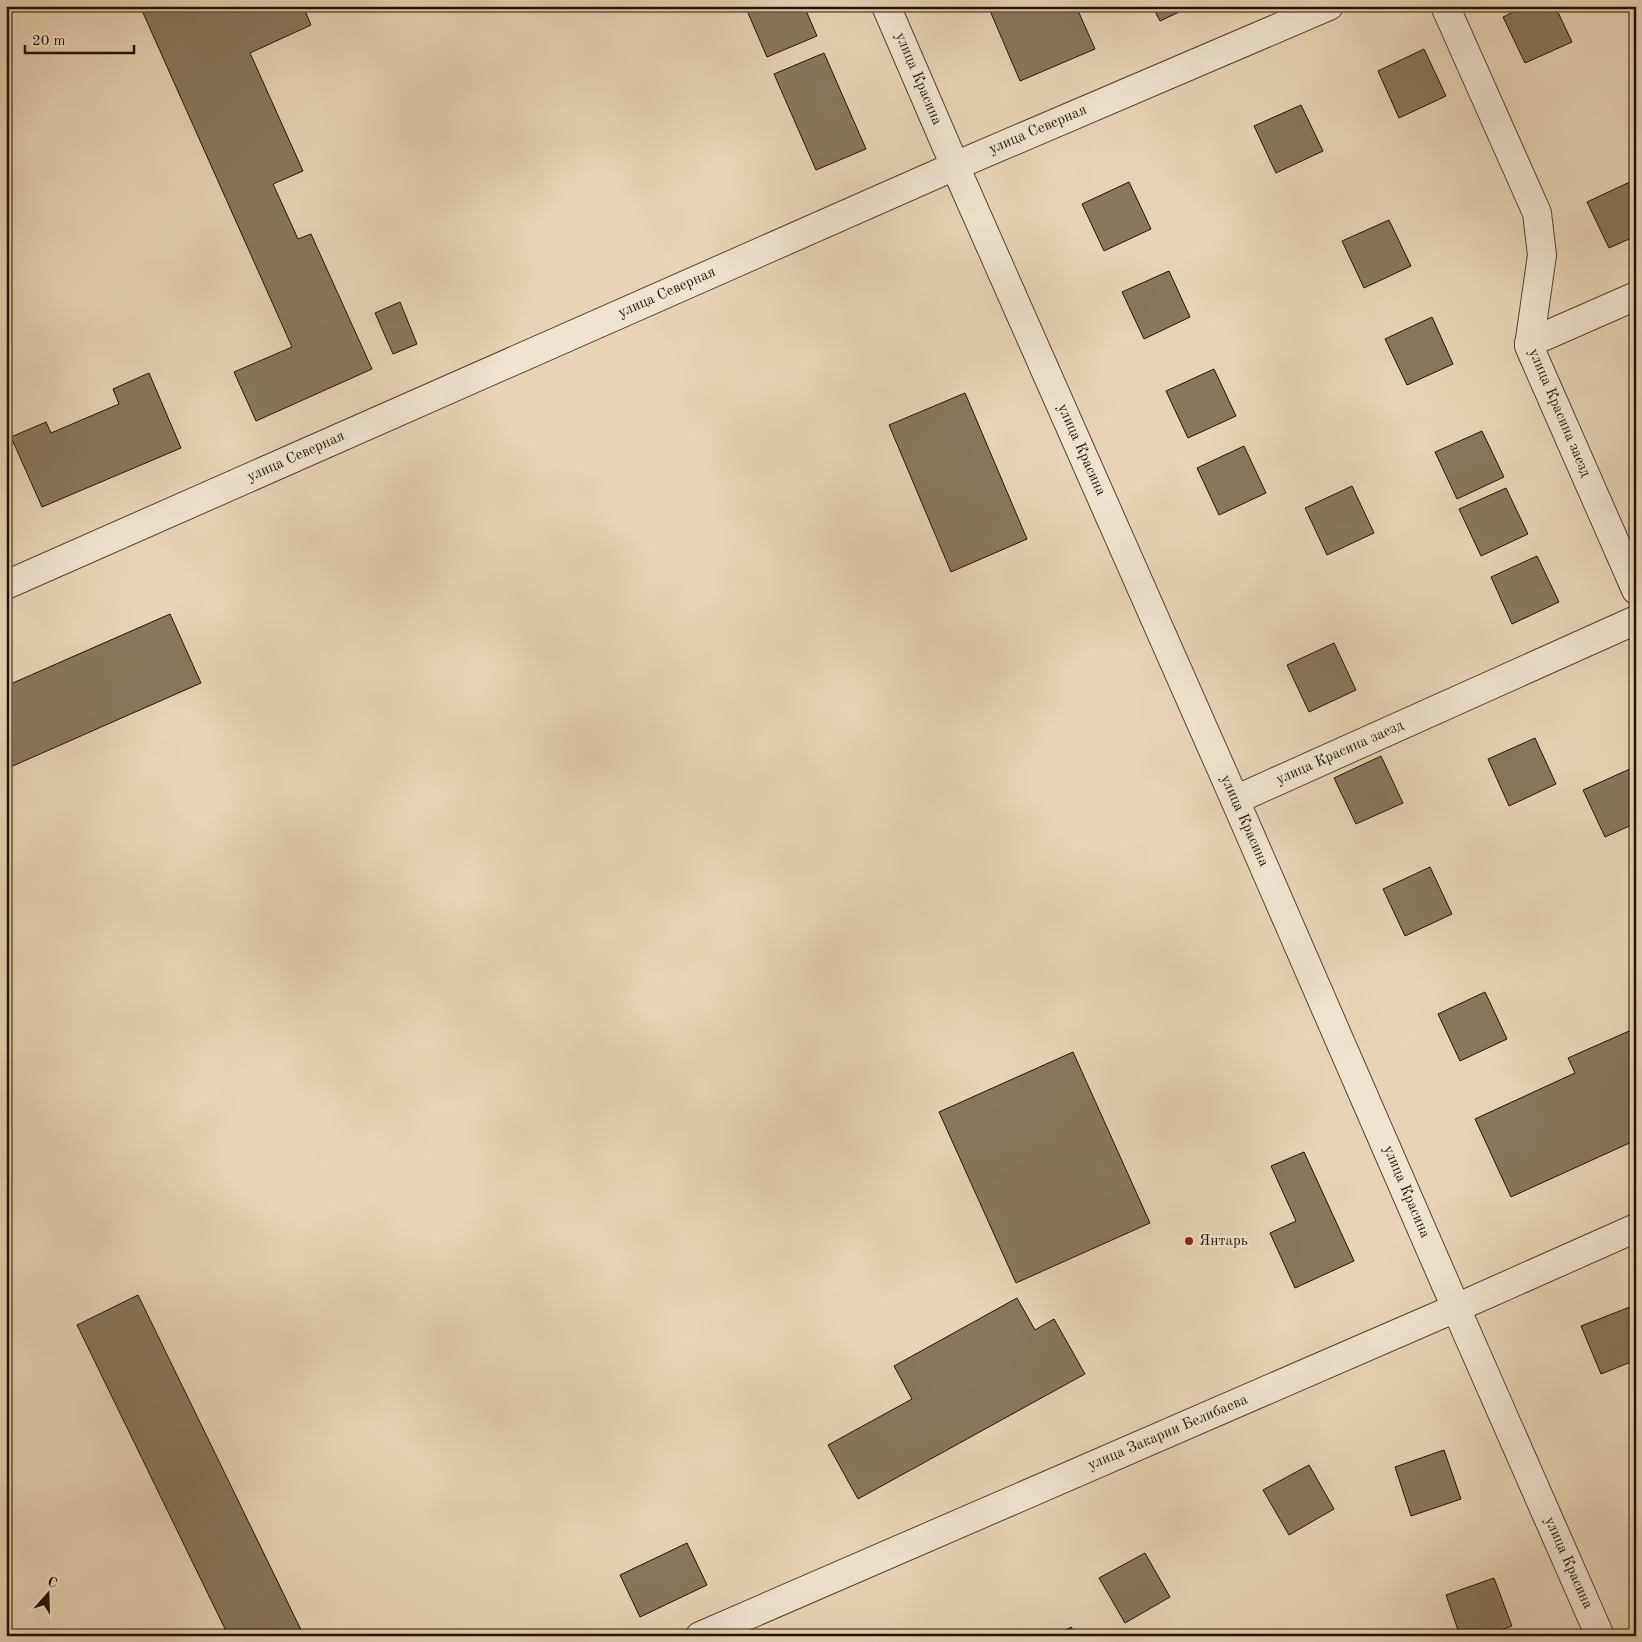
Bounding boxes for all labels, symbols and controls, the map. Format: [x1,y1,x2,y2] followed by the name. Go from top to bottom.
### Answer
[25,22,134,54] scale bar
[892,31,944,128] street label: улица Красина
[32,34,66,49] text: 20 m
[987,103,1089,157] street label: улица Северная
[616,265,718,321] street label: улица Северная
[1525,347,1593,480] street label: улица Красина заезд
[1054,402,1108,499] street label: улица Красина
[245,429,347,485] street label: улица Северная
[1274,718,1407,788] street label: улица Красина заезд
[1217,773,1271,870] street label: улица Красина
[1380,1144,1432,1241] street label: улица Красина
[1199,1234,1248,1249] place label: Янтарь
[1183,1235,1195,1247] marker: Янтарь
[1086,1392,1251,1473] street label: улица Закарии Белибаева
[1541,1515,1595,1612] street label: улица Красина
[22,1570,72,1620] north arrow
[45,1575,59,1591] text: С

